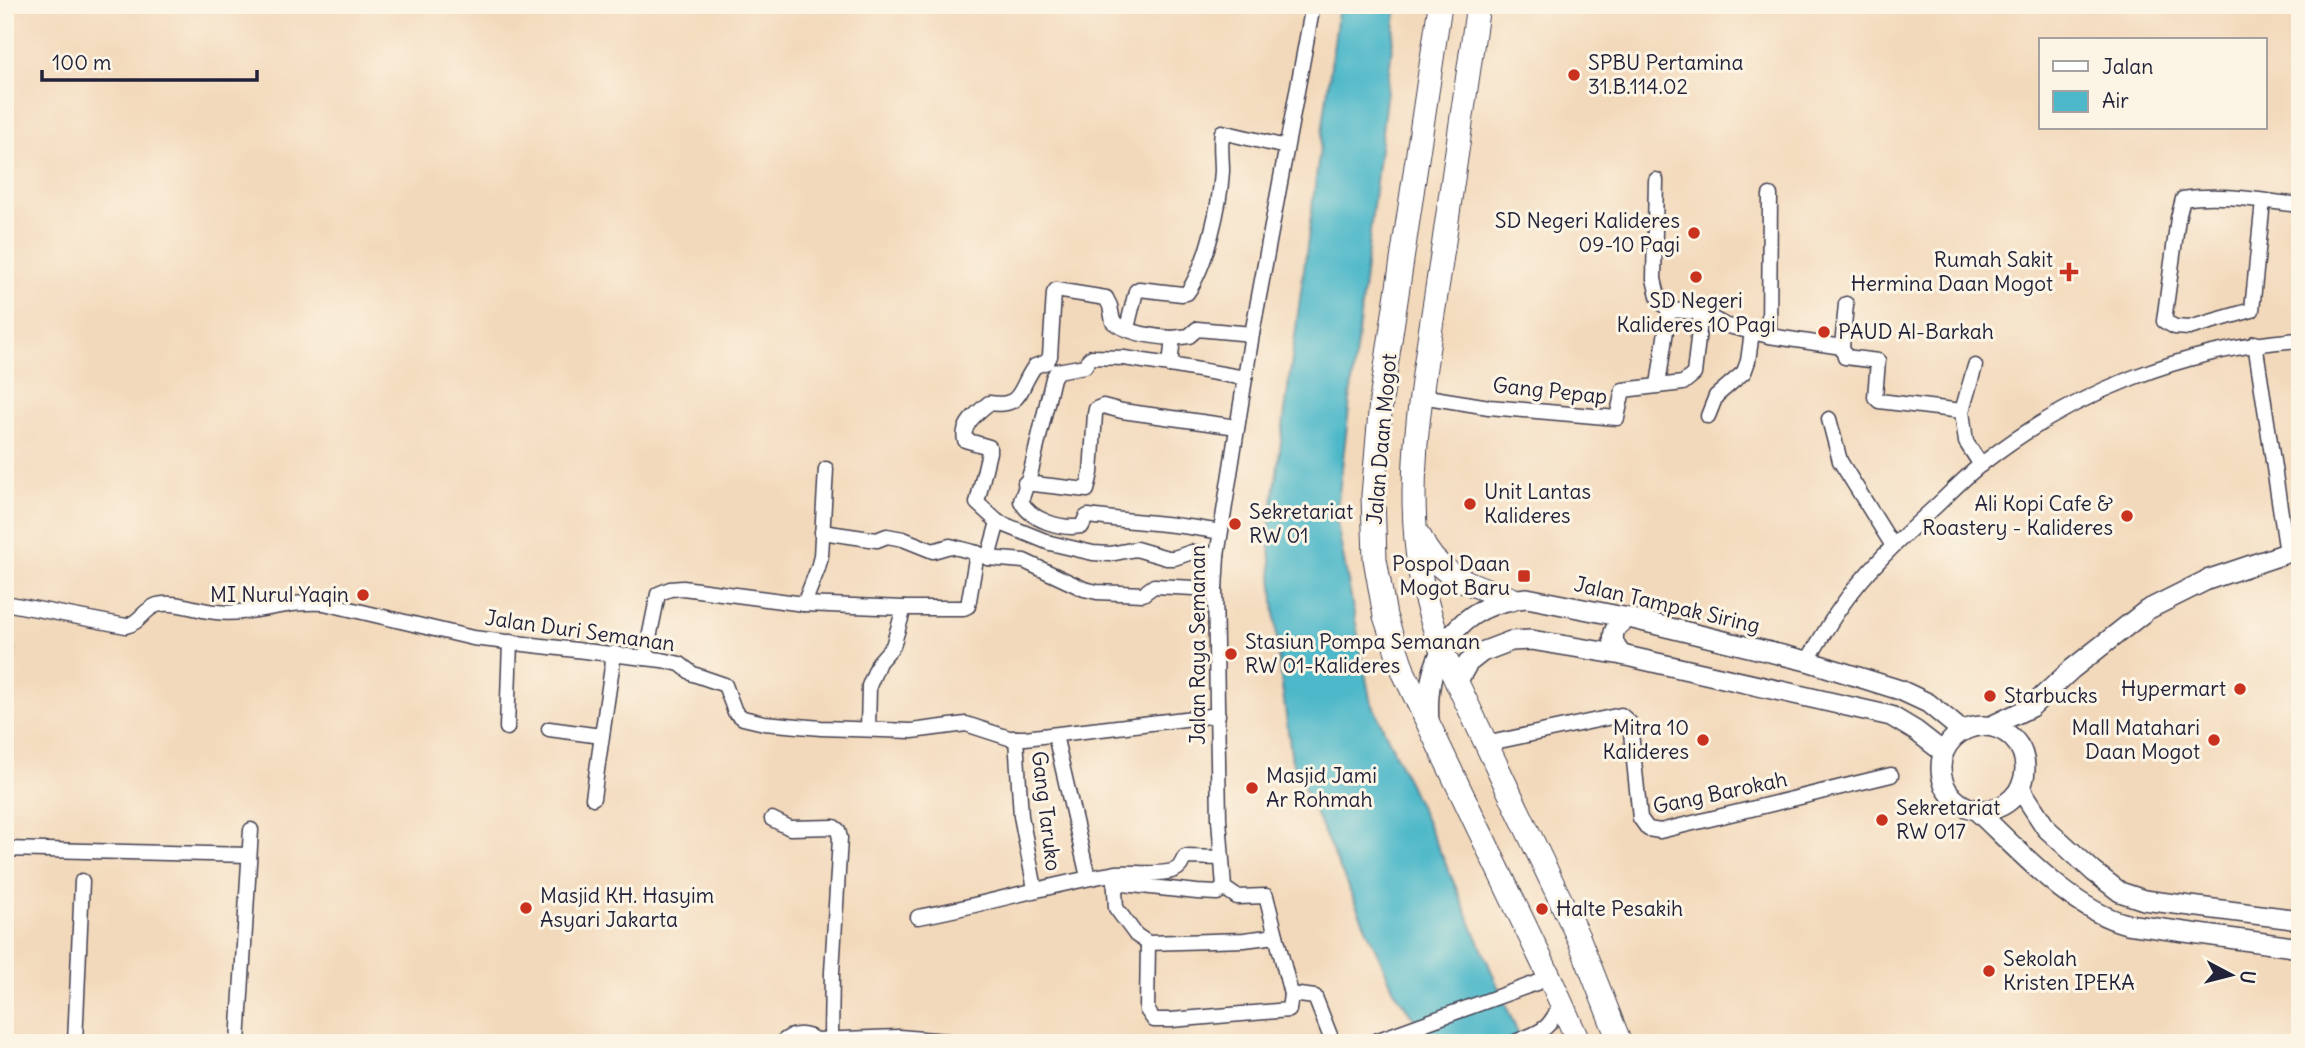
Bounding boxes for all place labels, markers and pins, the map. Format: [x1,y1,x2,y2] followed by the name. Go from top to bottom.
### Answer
[1588,49,1743,100] place label: SPBU Pertamina 31.B.114.02
[1566,67,1582,83] marker: SPBU Pertamina 31.B.114.02
[1495,207,1680,258] place label: SD Negeri Kalideres 09-10 Pagi
[1686,225,1702,241] marker: SD Negeri Kalideres 09-10 Pagi
[1851,246,2053,297] place label: Rumah Sakit Hermina Daan Mogot
[2059,262,2079,282] marker: Rumah Sakit Hermina Daan Mogot
[1688,269,1704,285] marker: SD Negeri Kalideres 10 Pagi
[1616,287,1776,338] place label: SD Negeri Kalideres 10 Pagi
[1838,318,1994,345] place label: PAUD Al-Barkah
[1816,324,1832,340] marker: PAUD Al-Barkah
[1484,478,1591,529] place label: Unit Lantas Kalideres
[1922,490,2113,541] place label: Ali Kopi Cafe & Roastery - Kalideres
[1462,496,1478,512] marker: Unit Lantas Kalideres
[1249,498,1353,549] place label: Sekretariat RW 01
[2119,508,2135,524] marker: Ali Kopi Cafe & Roastery - Kalideres
[1227,516,1243,532] marker: Sekretariat RW 01
[1392,550,1510,601] place label: Pospol Daan Mogot Baru
[1516,568,1532,584] marker: Pospol Daan Mogot Baru
[210,581,349,608] place label: MI Nurul Yaqin
[355,587,371,603] marker: MI Nurul Yaqin
[1245,628,1480,679] place label: Stasiun Pompa Semanan RW 01-Kalideres
[1223,646,1239,662] marker: Stasiun Pompa Semanan RW 01-Kalideres
[2121,675,2226,702] place label: Hypermart
[2232,681,2248,697] marker: Hypermart
[2004,682,2098,709] place label: Starbucks
[1982,688,1998,704] marker: Starbucks
[1602,714,1689,765] place label: Mitra 10 Kalideres
[2071,714,2200,765] place label: Mall Matahari Daan Mogot
[1695,732,1711,748] marker: Mitra 10 Kalideres
[2206,732,2222,748] marker: Mall Matahari Daan Mogot
[1266,762,1377,813] place label: Masjid Jami Ar Rohmah
[1244,780,1260,796] marker: Masjid Jami Ar Rohmah
[1896,794,2000,845] place label: Sekretariat RW 017
[1874,812,1890,828] marker: Sekretariat RW 017
[540,882,714,933] place label: Masjid KH. Hasyim Asyari Jakarta
[1556,895,1683,922] place label: Halte Pesakih
[518,900,534,916] marker: Masjid KH. Hasyim Asyari Jakarta
[1534,901,1550,917] marker: Halte Pesakih
[2003,945,2135,996] place label: Sekolah Kristen IPEKA
[1981,963,1997,979] marker: Sekolah Kristen IPEKA

